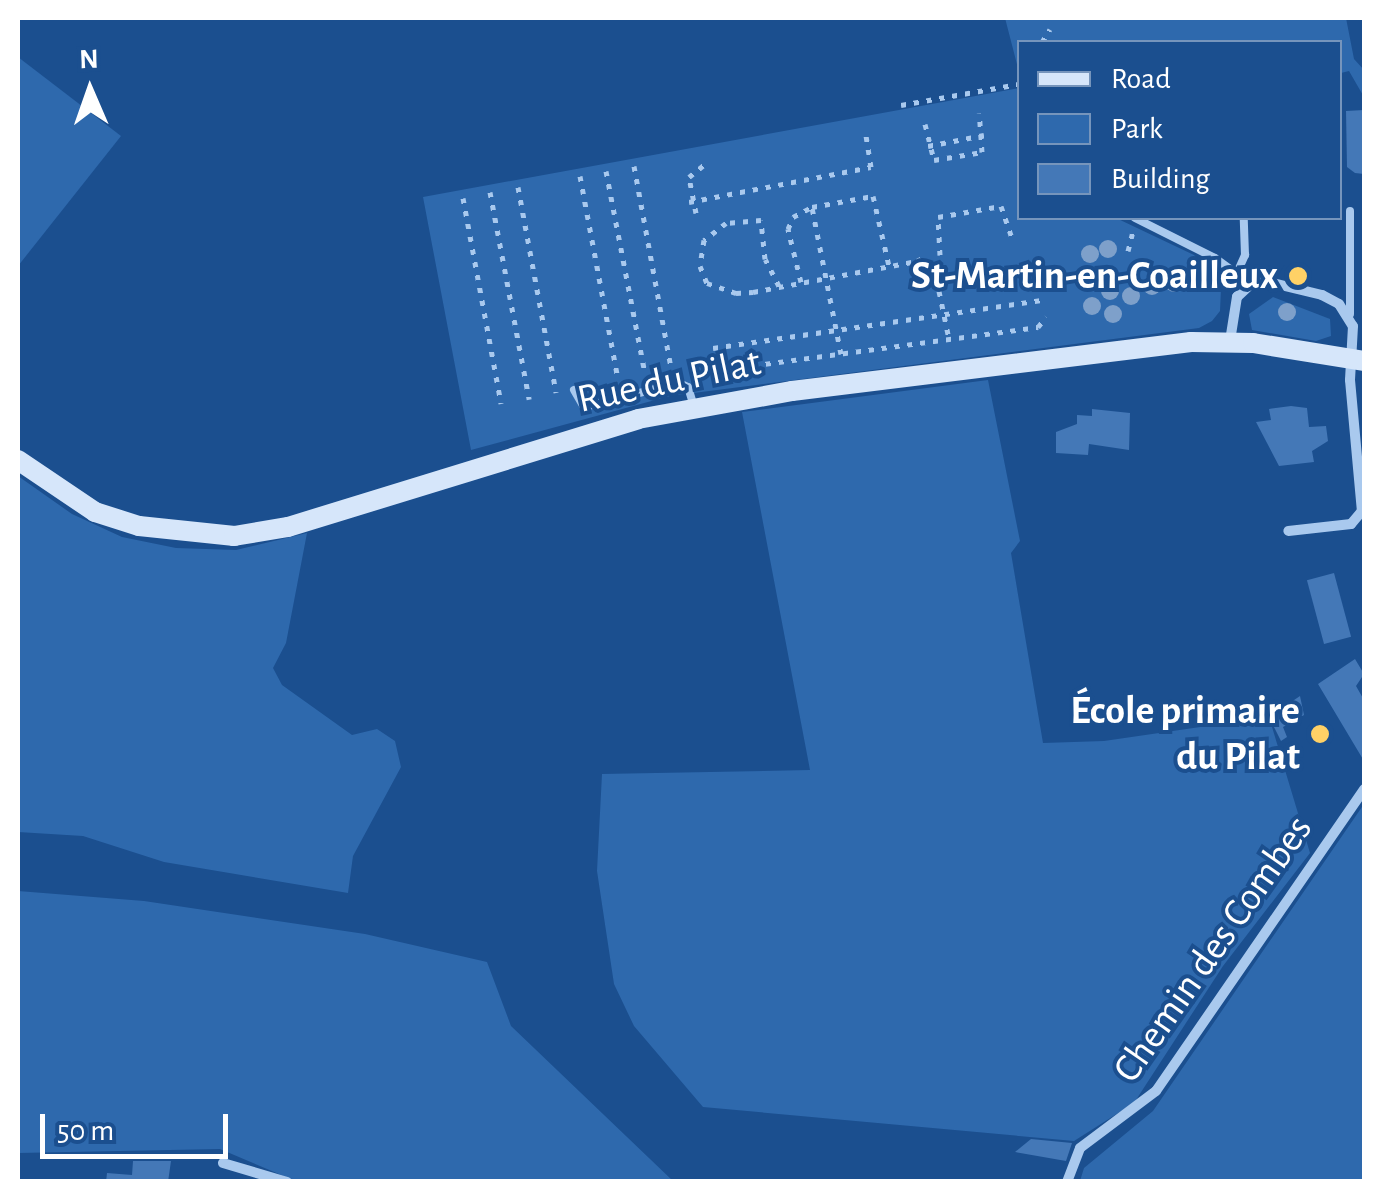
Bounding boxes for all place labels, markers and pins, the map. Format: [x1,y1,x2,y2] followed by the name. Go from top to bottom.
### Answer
[911,252,1278,300] place label: St-Martin-en-Coailleux
[1287,265,1309,287] marker: St-Martin-en-Coailleux
[1070,687,1300,781] place label: École primaire du Pilat
[1309,723,1331,745] marker: École primaire du Pilat

